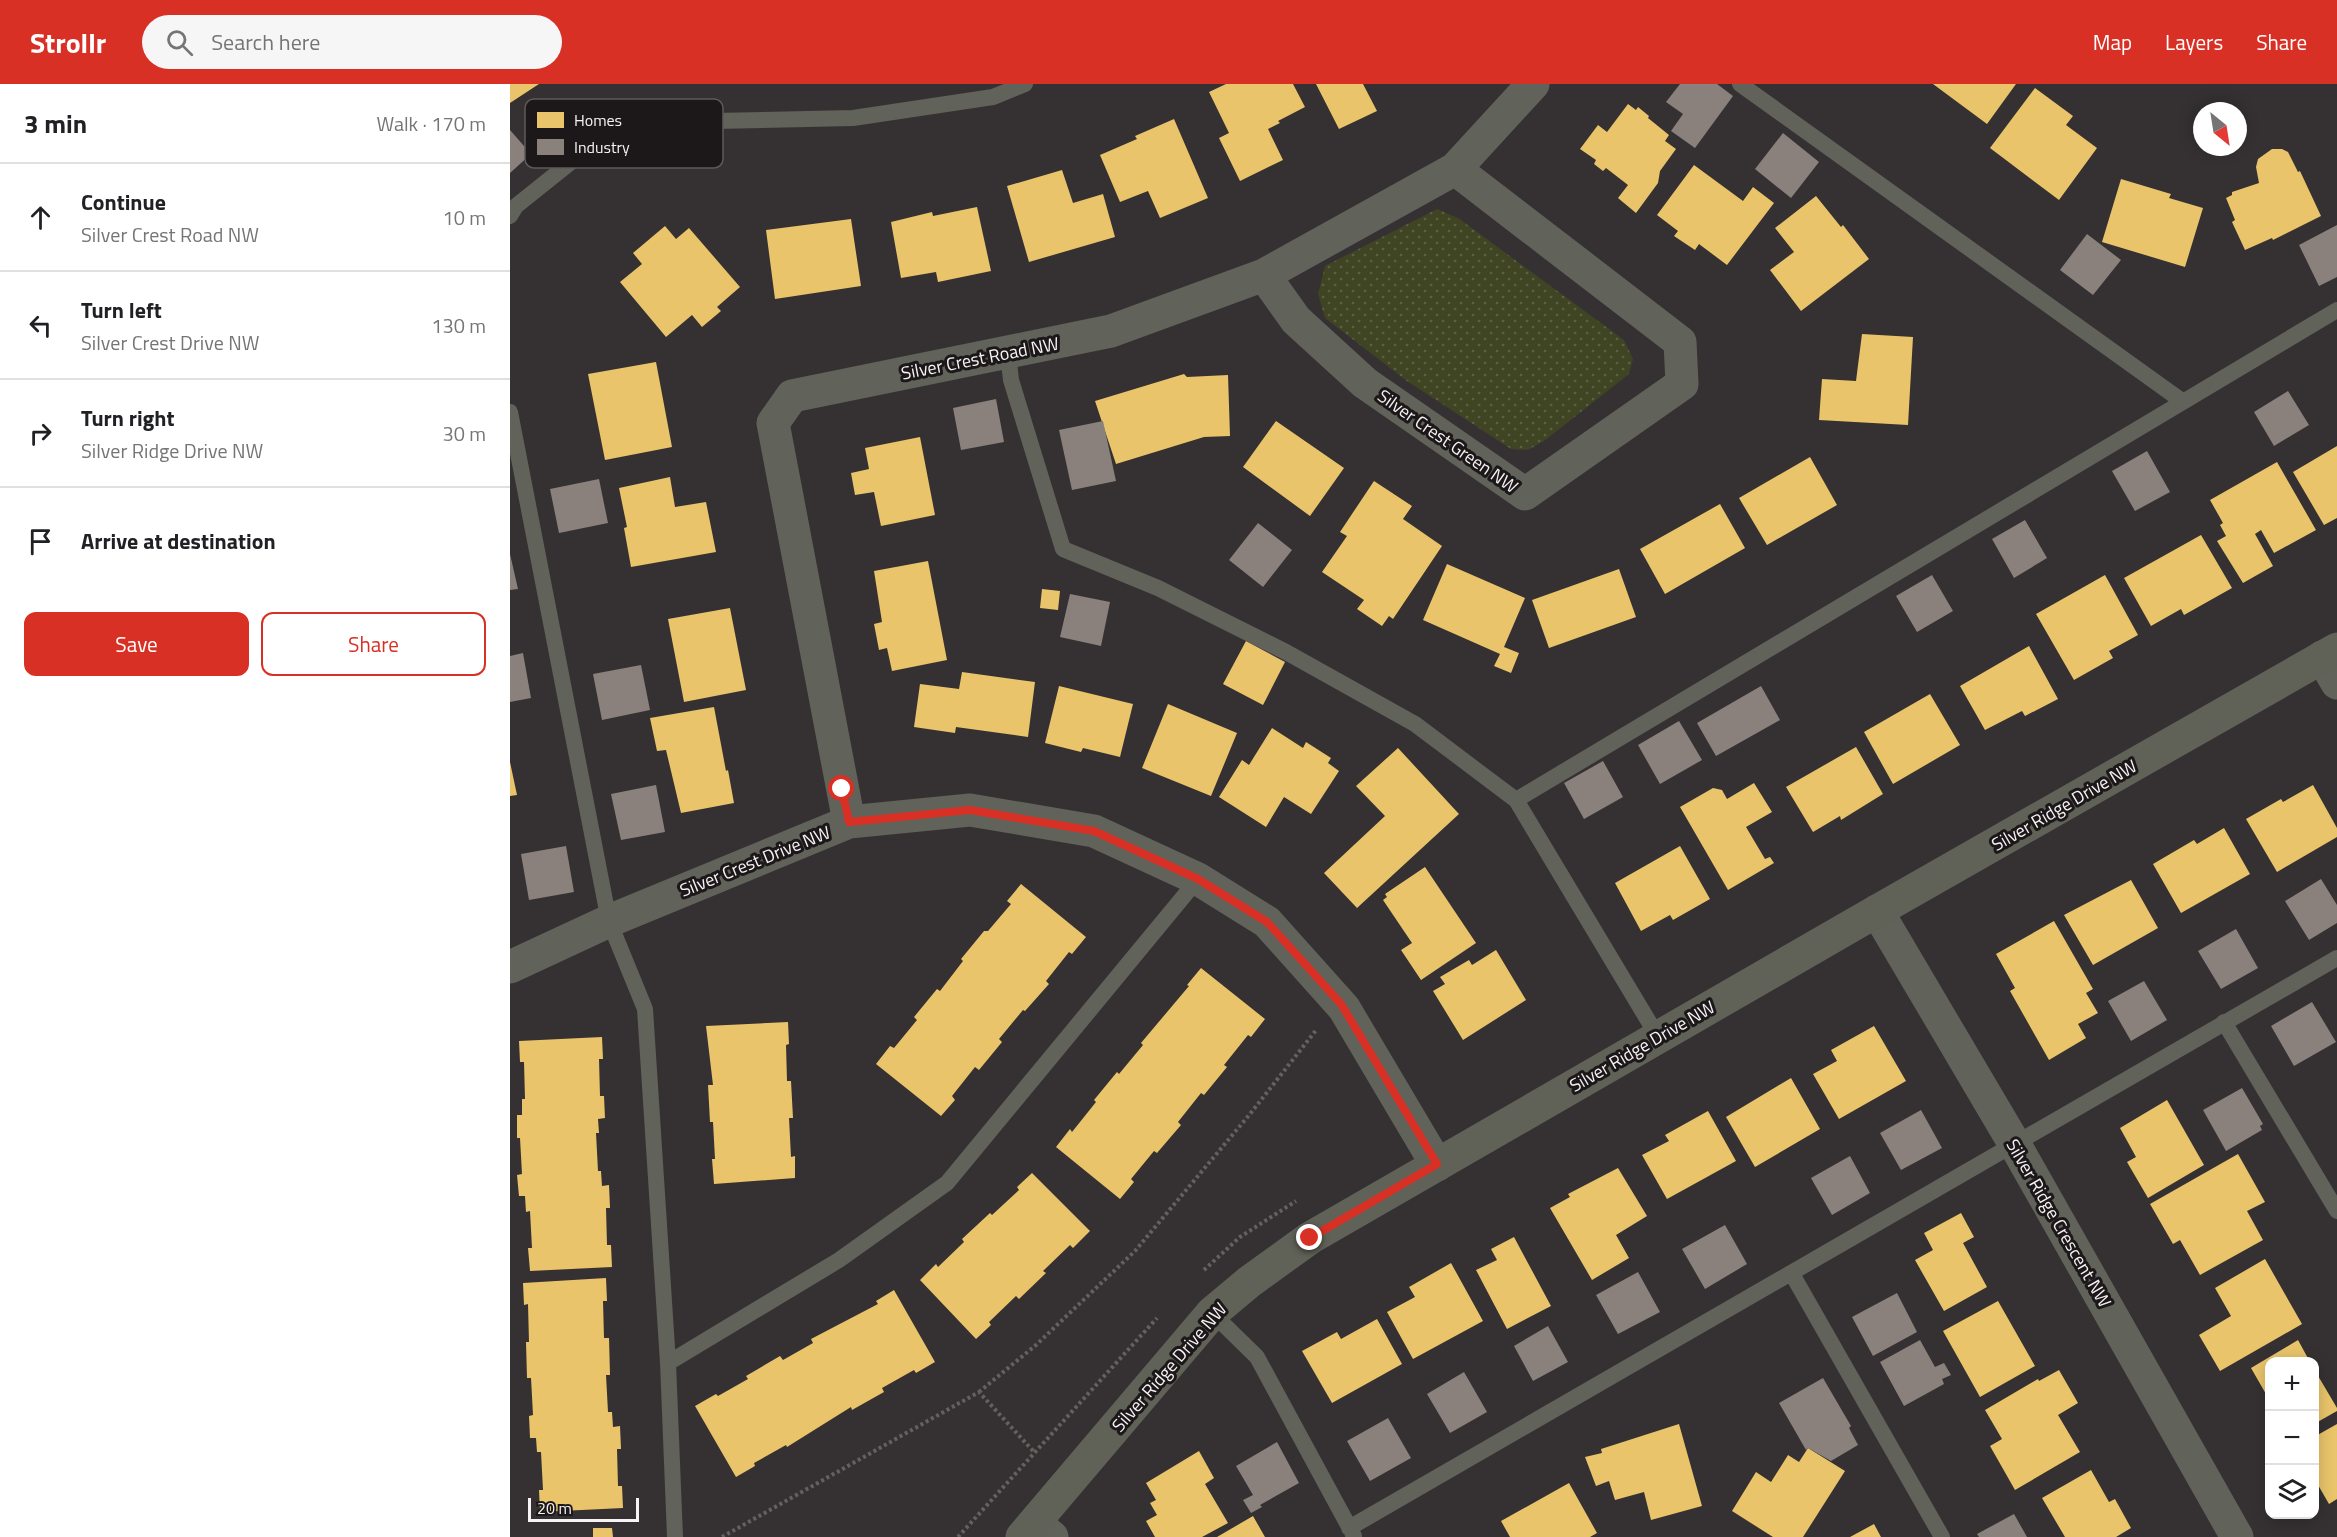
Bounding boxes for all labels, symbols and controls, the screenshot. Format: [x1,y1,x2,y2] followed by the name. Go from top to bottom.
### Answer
[142,15,562,69] search box
[30,21,106,64] text: Strollr
[211,25,320,59] text: Search here
[163,26,196,59] icon: search
[2093,26,2132,58] text: Map
[2165,26,2223,58] text: Layers
[2256,26,2307,58] text: Share
[525,99,723,168] legend
[2193,102,2247,156] north arrow
[24,104,87,143] text: 3 min
[377,108,486,139] text: Walk · 170 m
[574,108,622,132] text: Homes
[574,135,630,159] text: Industry
[81,185,166,219] text: Continue
[24,201,57,234] icon: ahead
[442,202,486,233] text: 10 m
[81,219,259,250] text: Silver Crest Road NW
[81,293,162,327] text: Turn left
[24,309,57,342] icon: left
[431,310,486,341] text: 130 m
[81,327,259,358] text: Silver Crest Drive NW
[899,329,1061,387] street label: Silver Crest Road NW
[1372,382,1524,500] street label: Silver Crest Green NW
[81,401,175,435] text: Turn right
[24,417,57,450] icon: right
[442,418,486,449] text: 30 m
[81,435,263,466] text: Silver Ridge Drive NW
[81,524,276,558] text: Arrive at destination
[24,525,57,558] icon: arrive
[24,612,249,676] button: Save
[261,612,486,676] button: Share
[1986,752,2142,858] street label: Silver Ridge Drive NW
[828,775,854,801] route start
[676,818,835,904] street label: Silver Crest Drive NW
[1564,993,1720,1099] street label: Silver Ridge Drive NW
[2000,1134,2118,1312] street label: Silver Ridge Crescent NW
[1296,1224,1322,1250] route end
[1105,1296,1233,1438] street label: Silver Ridge Drive NW
[2265,1357,2319,1519] map controls
[2265,1357,2319,1411] button: +
[2265,1411,2319,1465] button: −
[2265,1465,2319,1519] button: layers
[528,1495,639,1522] scale bar
[537,1496,572,1520] text: 20 m

